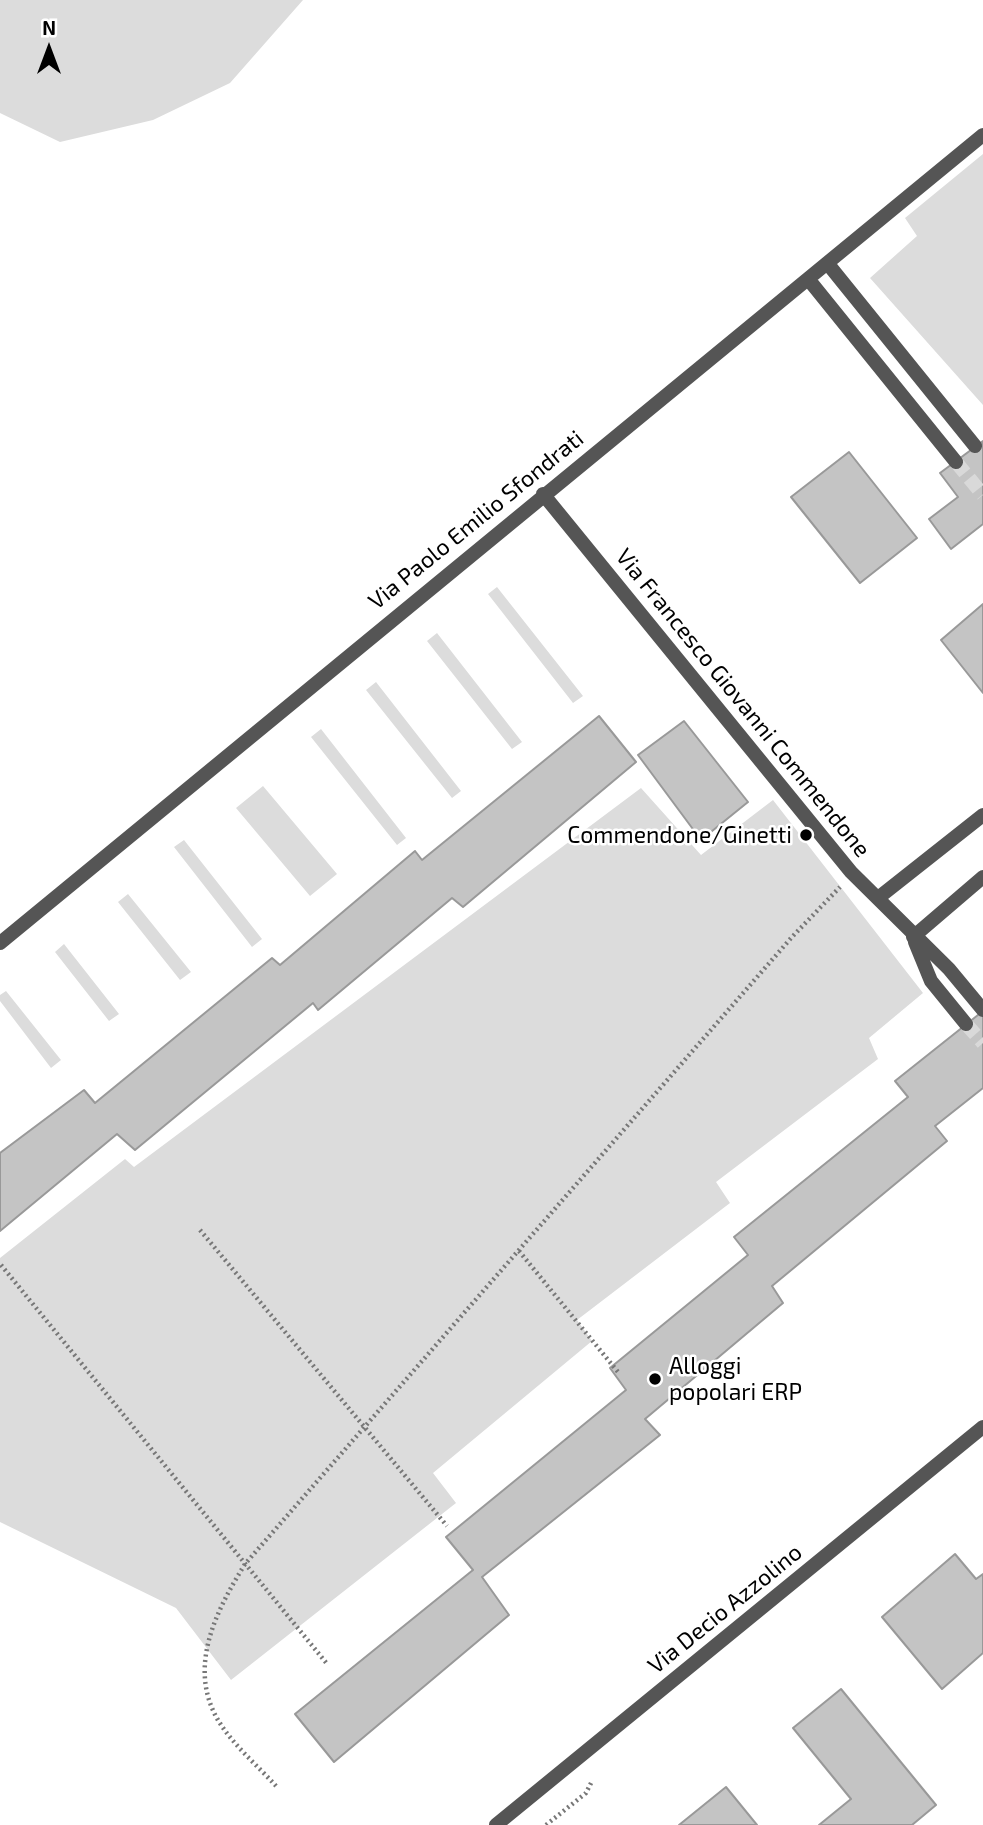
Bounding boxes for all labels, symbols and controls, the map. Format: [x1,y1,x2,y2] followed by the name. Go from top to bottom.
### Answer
[14,14,84,84] north arrow
[42,16,56,39] text: N
[363,425,589,615] street label: Via Paolo Emilio Sfondrati
[610,543,876,863] street label: Via Francesco Giovanni Commendone
[567,821,792,849] place label: Commendone/Ginetti
[798,827,814,843] marker: Commendone/Ginetti
[669,1352,802,1406] place label: Alloggi popolari ERP
[647,1371,663,1387] marker: Alloggi popolari ERP
[642,1538,808,1680] street label: Via Decio Azzolino

